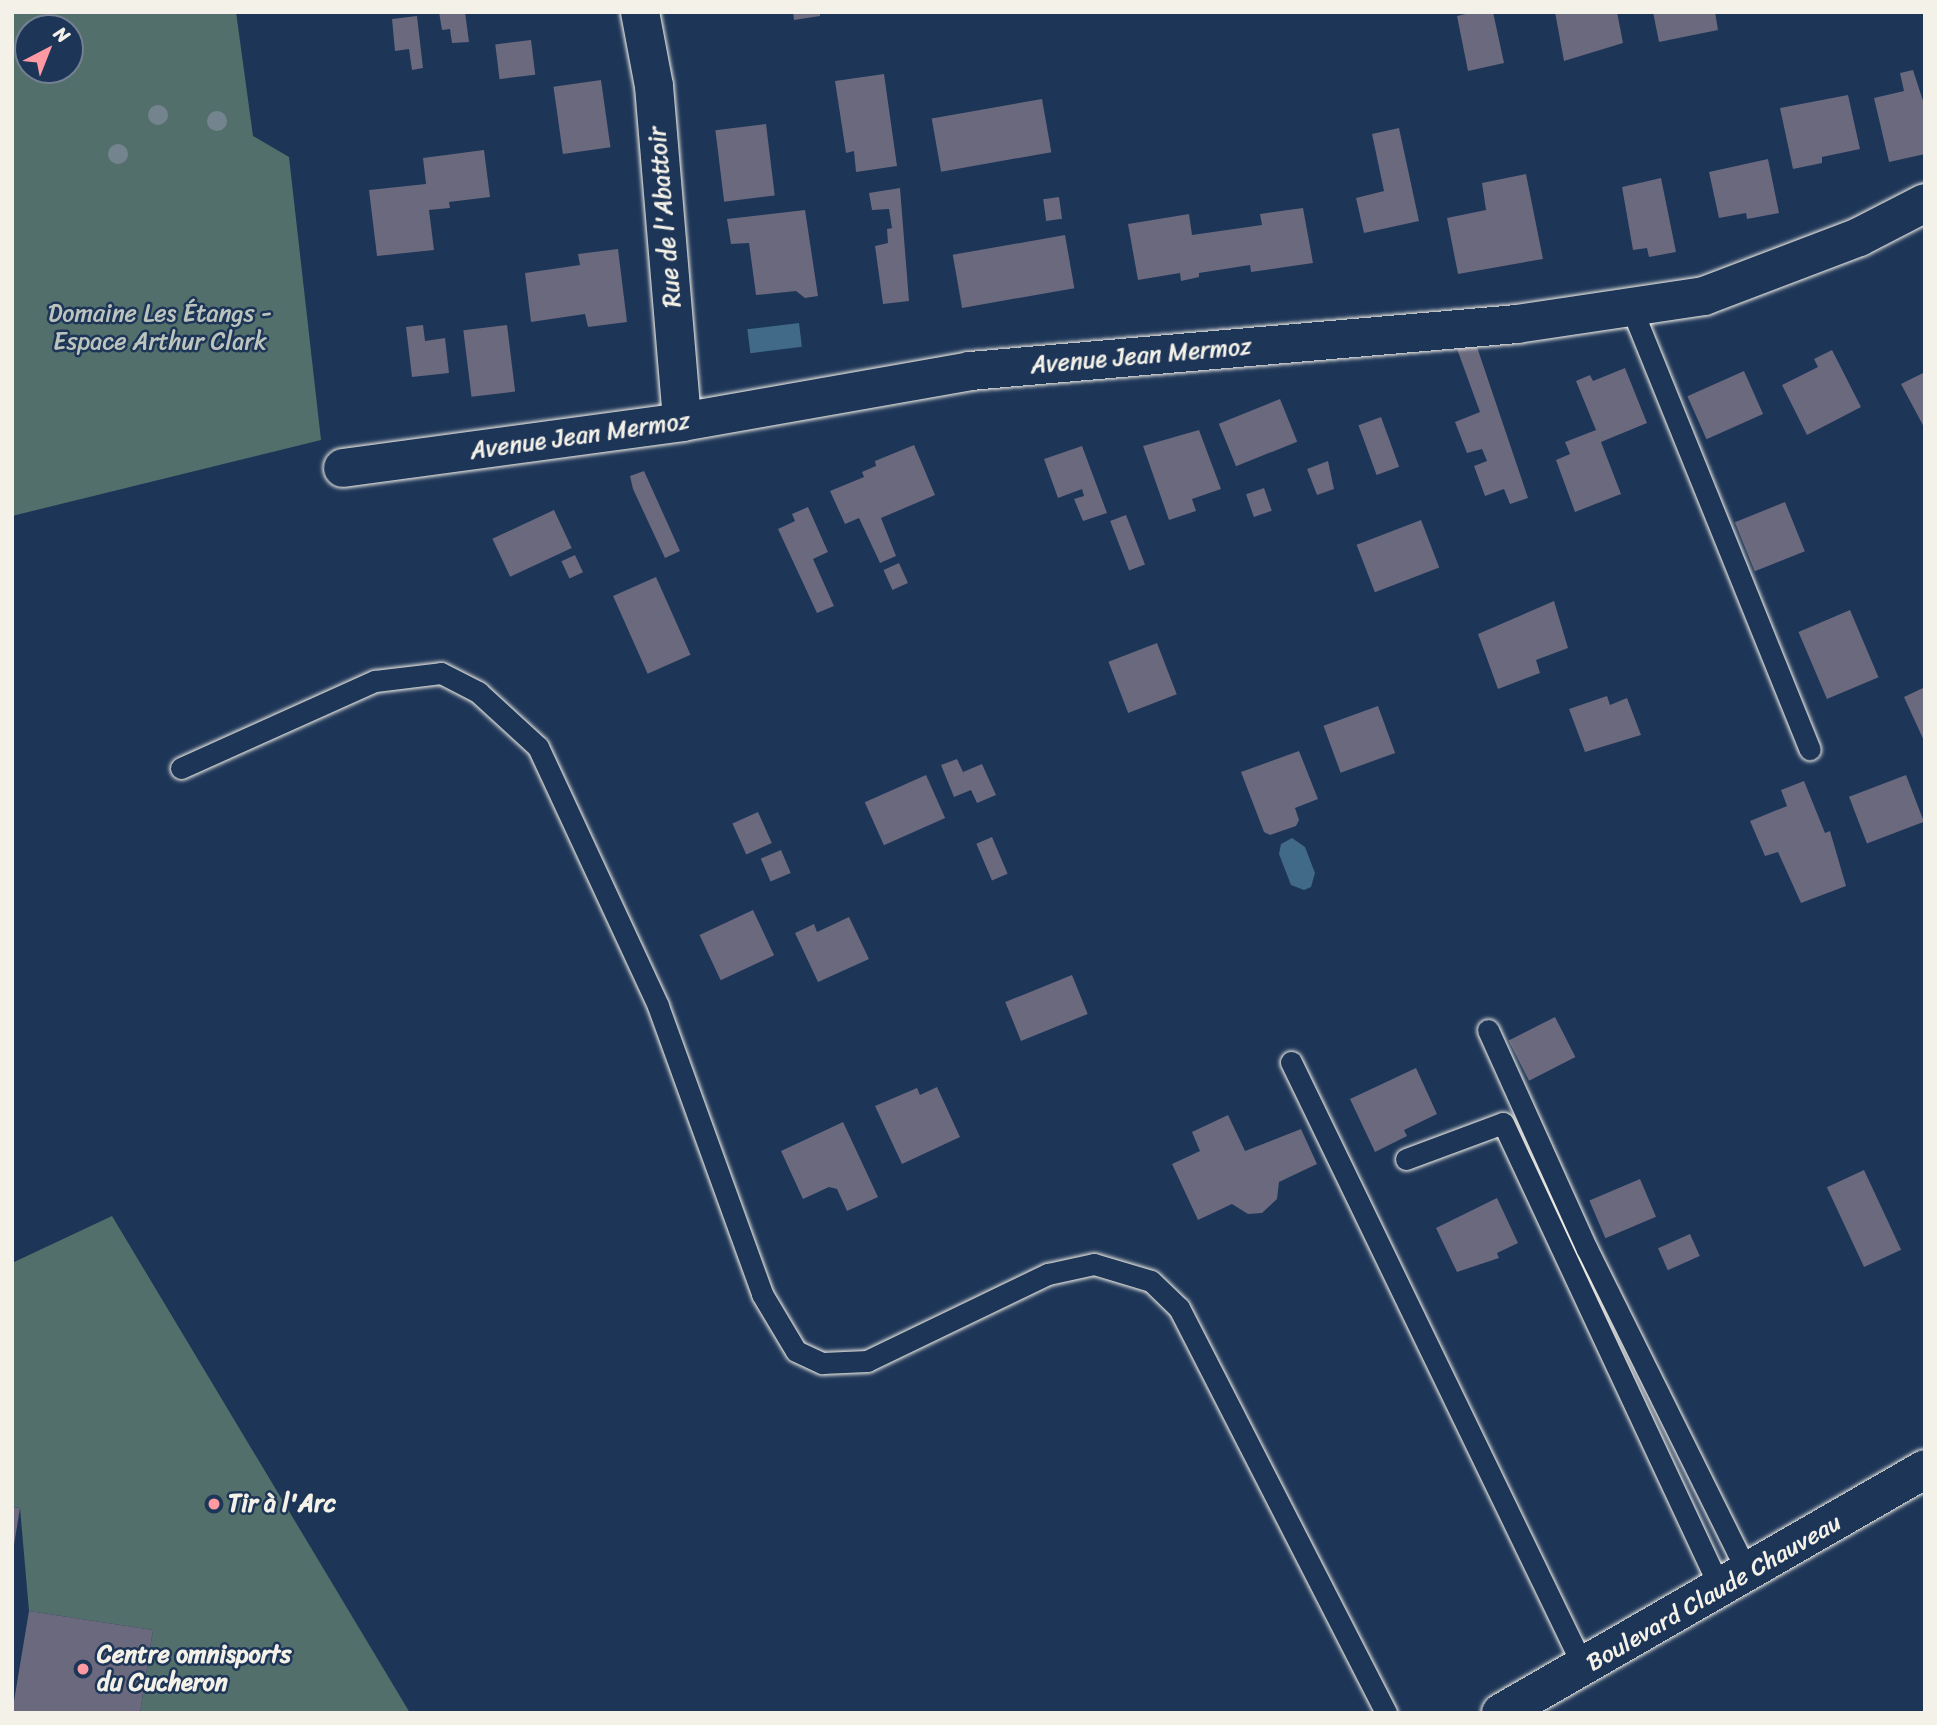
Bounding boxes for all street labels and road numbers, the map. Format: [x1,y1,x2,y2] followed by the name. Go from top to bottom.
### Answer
[643,125,687,309] street label: Rue de l'Abattoir
[1029,332,1253,380] street label: Avenue Jean Mermoz
[468,406,692,466] street label: Avenue Jean Mermoz
[1582,1509,1846,1677] street label: Boulevard Claude Chauveau

